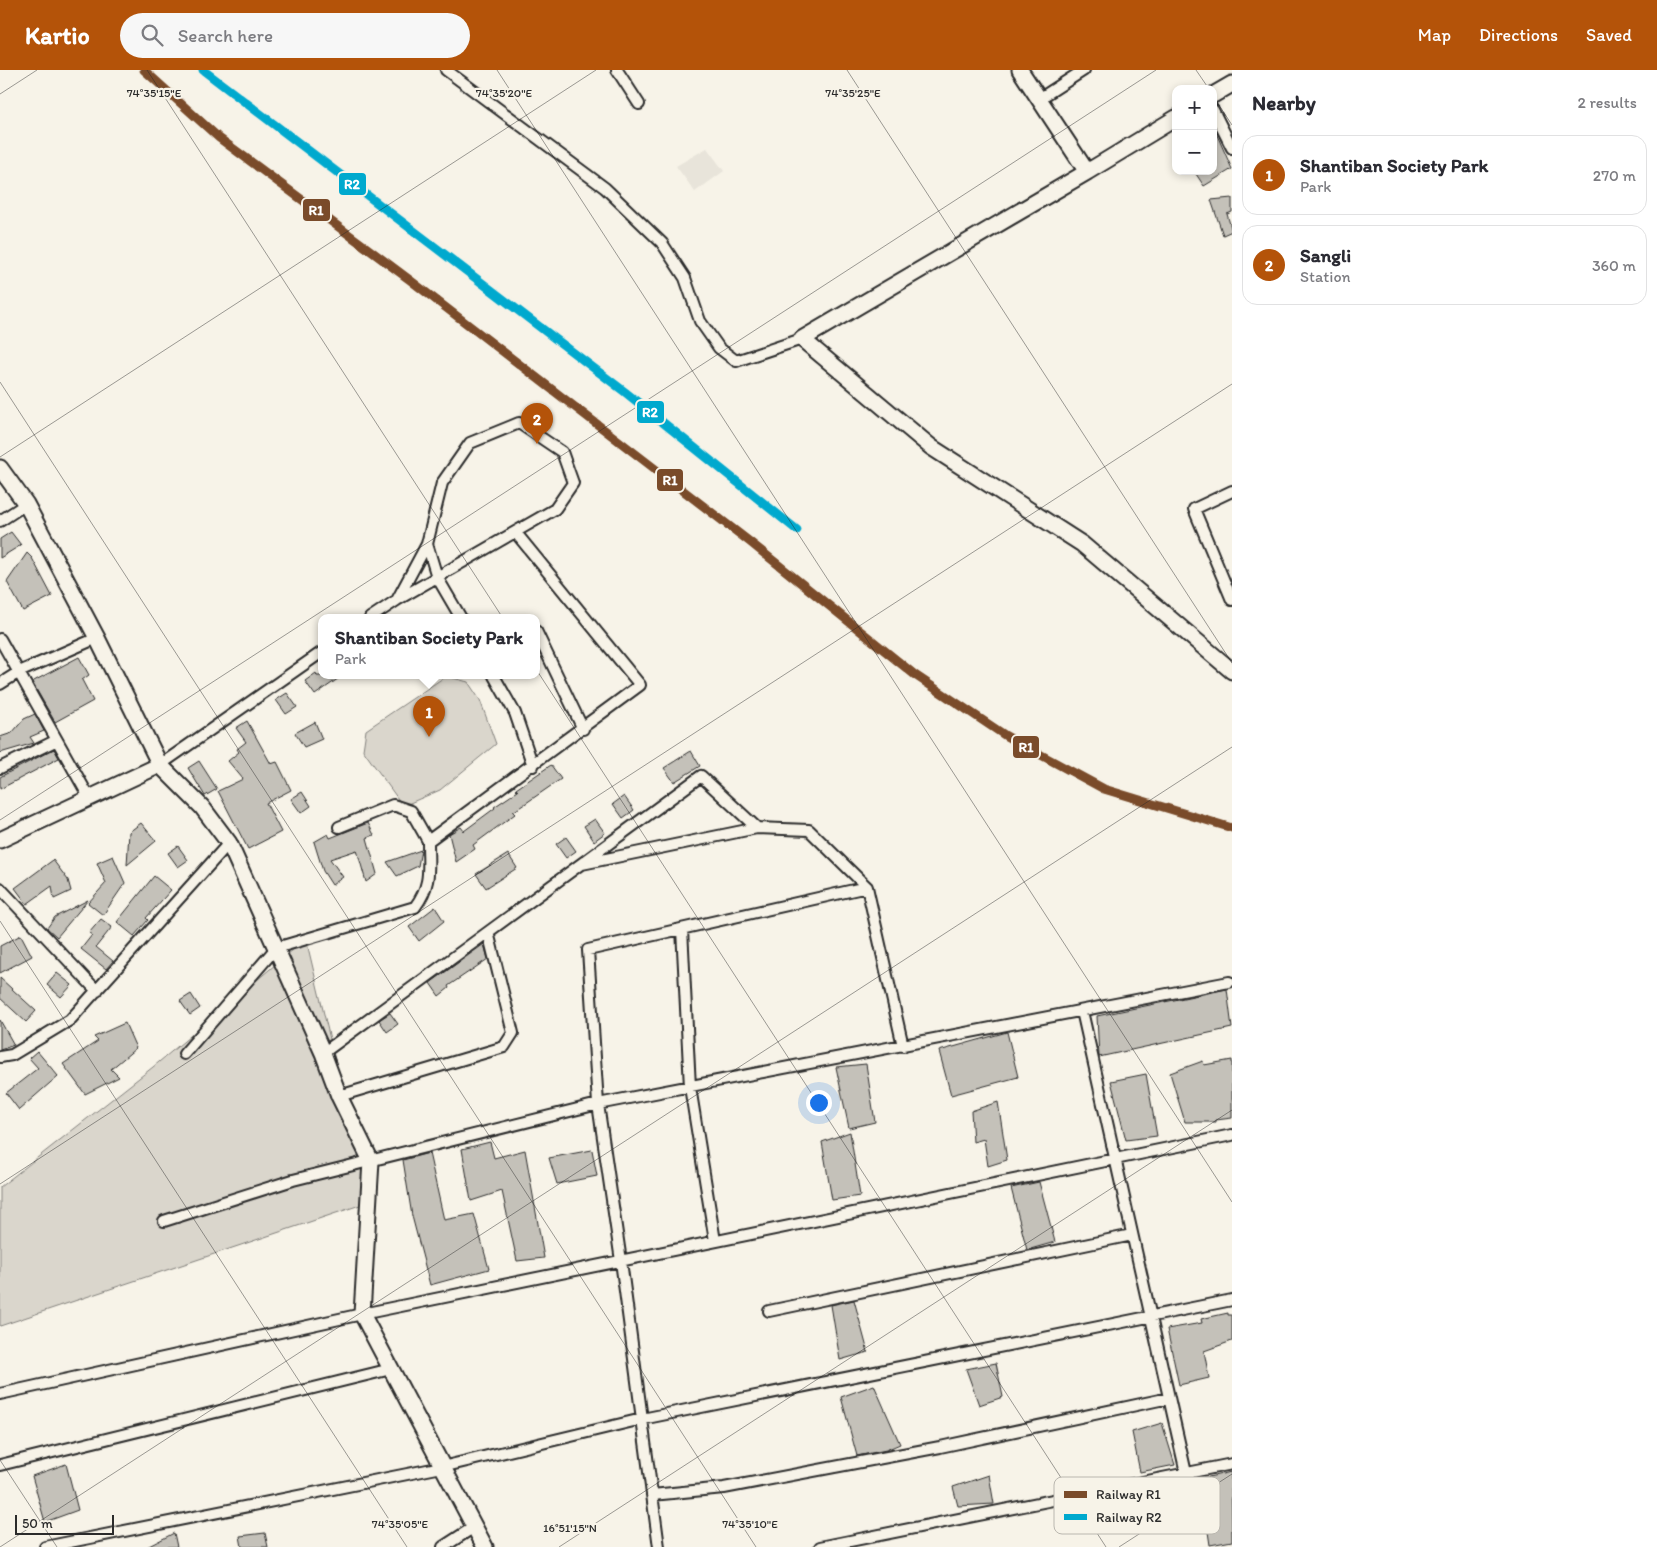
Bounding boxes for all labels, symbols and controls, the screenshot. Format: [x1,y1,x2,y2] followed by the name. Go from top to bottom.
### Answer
[120,13,470,58] search box
[25,21,90,50] text: Kartio
[138,21,166,49] icon: search
[178,24,273,47] text: Search here
[1418,24,1451,46] text: Map
[1479,24,1558,46] text: Directions
[1586,24,1632,46] text: Saved
[1172,85,1217,175] map controls
[1172,85,1217,130] button: +
[127,86,182,100] text: 74°35'15"E
[476,86,533,100] text: 74°35'20"E
[825,86,881,100] text: 74°35'25"E
[1252,90,1316,115] text: Nearby
[1577,93,1637,112] text: 2 results
[1172,130,1217,175] button: −
[1300,154,1488,177] text: Shantiban Society Park
[1265,166,1273,185] text: 1
[1593,166,1636,185] text: 270 m
[338,172,367,196] line badge: R2
[344,176,361,193] text: R2
[1300,177,1331,196] text: Park
[302,198,331,222] line badge: R1
[309,202,324,219] text: R1
[1300,244,1351,267] text: Sangli
[1265,256,1273,275] text: 2
[1592,256,1636,275] text: 360 m
[1300,267,1351,286] text: Station
[636,400,665,424] line badge: R2
[521,403,553,444] pin: 2
[642,404,659,421] text: R2
[656,468,684,492] line badge: R1
[663,472,678,489] text: R1
[318,614,540,679] popup
[335,626,523,649] text: Shantiban Society Park
[335,649,366,668] text: Park
[413,696,445,737] pin: 1
[1012,735,1040,759] line badge: R1
[1019,739,1034,756] text: R1
[806,1090,832,1116] your location
[1054,1477,1220,1534] legend
[1096,1486,1161,1503] text: Railway R1
[1096,1509,1162,1526] text: Railway R2
[15,1512,114,1535] scale bar
[22,1515,53,1532] text: 50 m
[372,1517,429,1531] text: 74°35'05"E
[722,1517,778,1531] text: 74°35'10"E
[543,1521,597,1535] text: 16°51'15"N

